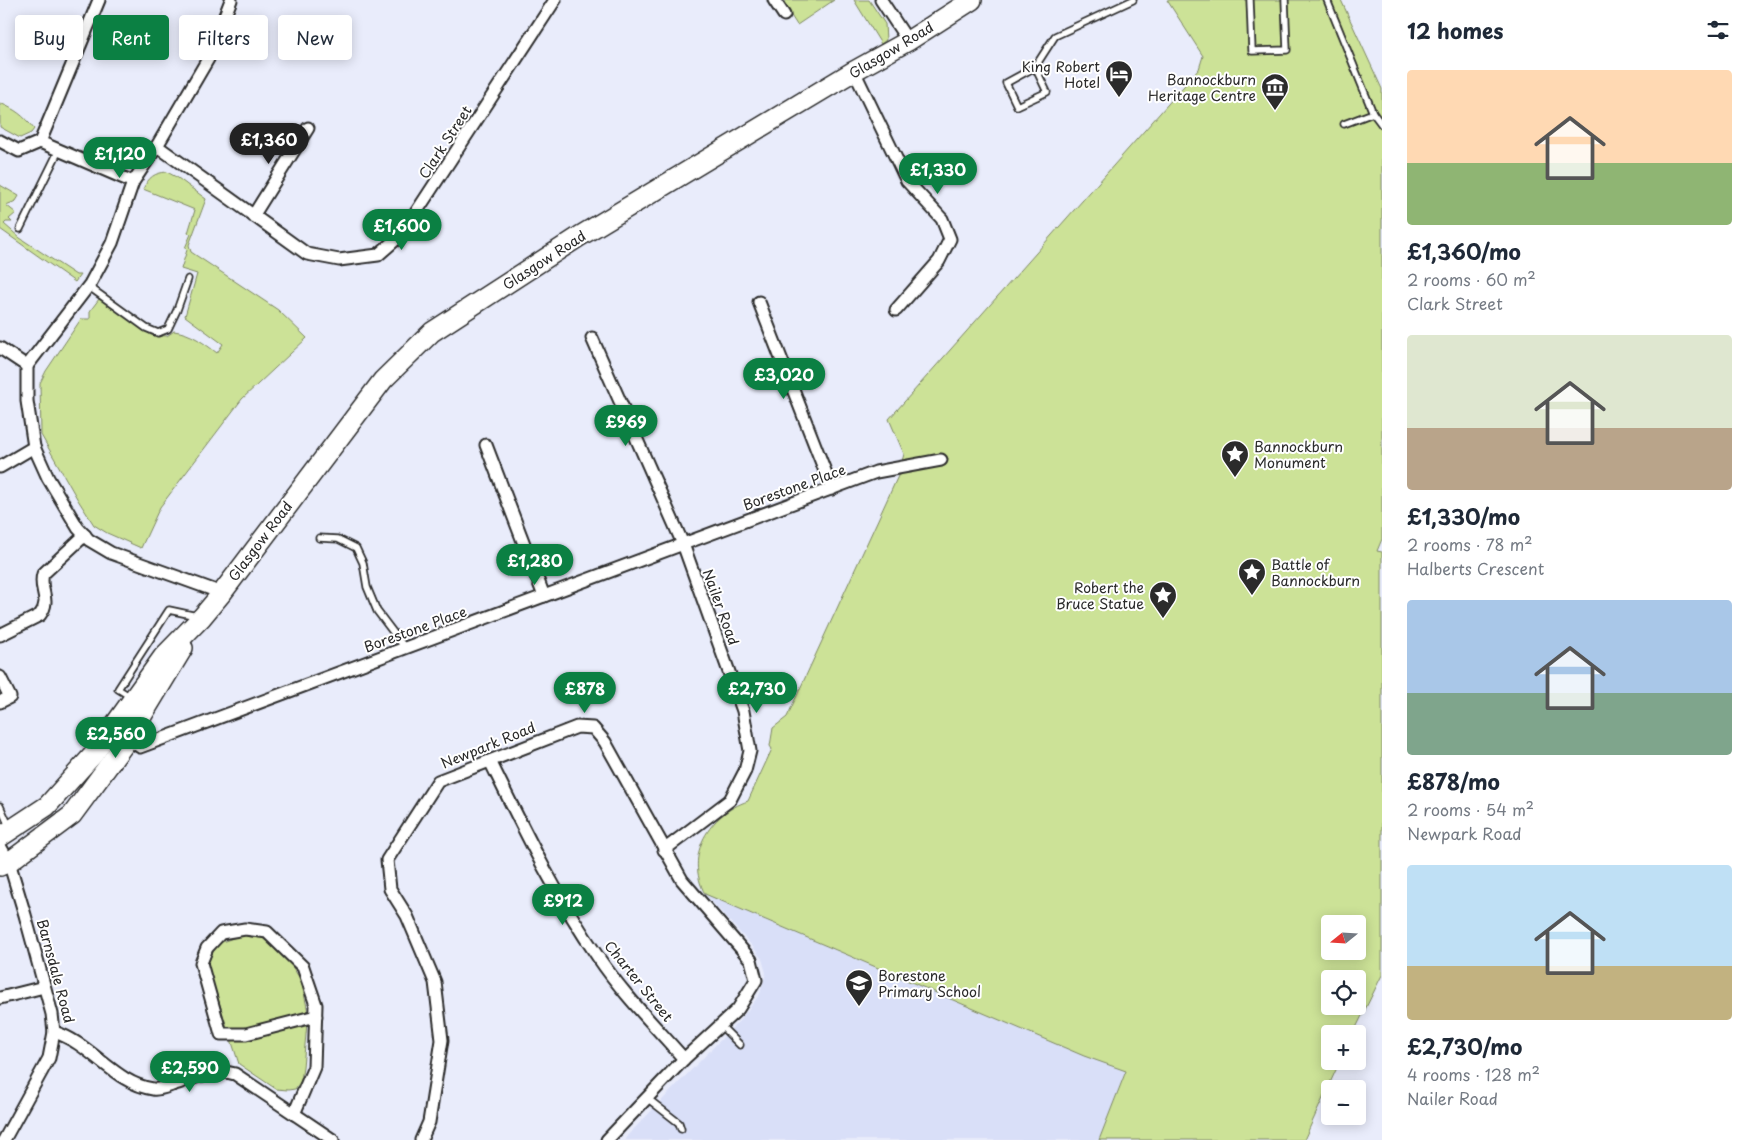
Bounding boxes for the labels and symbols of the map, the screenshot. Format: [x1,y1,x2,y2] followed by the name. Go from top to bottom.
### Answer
[845,16,937,84] street label: Glasgow Road
[1022,56,1100,93] place label: King Robert Hotel
[1104,59,1134,98] hotel icon: King Robert Hotel
[1148,69,1256,106] place label: Bannockburn Heritage Centre
[1260,72,1290,111] museum icon: Bannockburn Heritage Centre
[413,101,477,183] street label: Clark Street
[228,122,310,165] pin: £1,360
[79,136,161,179] pin: £1,120
[897,152,979,195] pin: £1,330
[361,208,443,251] pin: £1,600
[498,225,590,295] street label: Glasgow Road
[743,358,825,400] pin: £3,020
[596,404,656,447] pin: £969
[1254,436,1343,473] place label: Bannockburn Monument
[1220,439,1250,478] place icon: Bannockburn Monument
[740,459,848,515] street label: Borestone Place
[223,497,297,585] street label: Glasgow Road
[494,544,576,586] pin: £1,280
[1271,554,1360,591] place label: Battle of Bannockburn
[1237,557,1267,596] place icon: Battle of Bannockburn
[698,566,744,648] street label: Nailer Road
[1056,577,1144,614] place label: Robert the Bruce Statue
[1148,580,1178,619] place icon: Robert the Bruce Statue
[361,601,469,657] street label: Borestone Place
[555,672,615,714] pin: £878
[716,672,798,714] pin: £2,730
[75,716,157,759] pin: £2,560
[438,716,538,774] street label: Newpark Road
[533,884,593,926] pin: £912
[1321,915,1366,960] north arrow
[32,917,80,1025] street label: Barnsdale Road
[600,936,678,1026] street label: Charter Street
[878,965,981,1002] place label: Borestone Primary School
[844,968,874,1007] school or university icon: Borestone Primary School
[149,1050,231,1093] pin: £2,590

